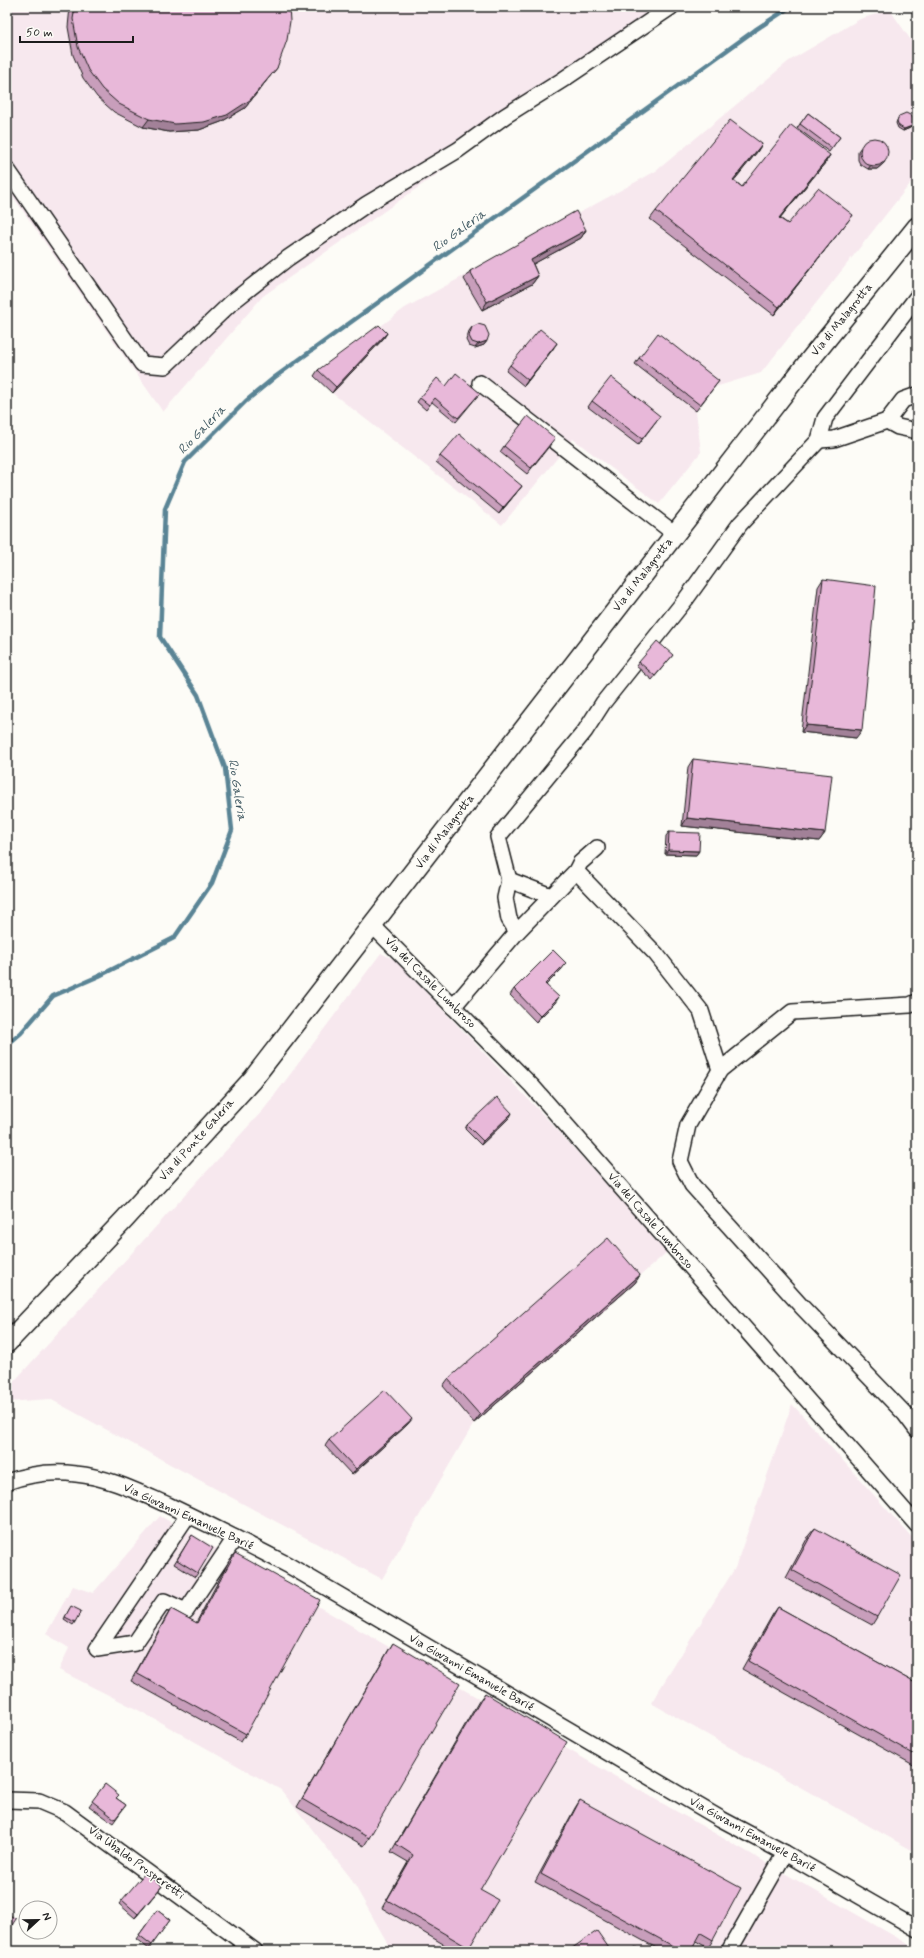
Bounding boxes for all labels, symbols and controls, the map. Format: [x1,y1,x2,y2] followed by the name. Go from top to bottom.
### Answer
[20,18,133,44] scale bar
[26,25,53,41] text: 50 m
[429,205,490,256] water label: Rio Galeria
[808,280,876,360] street label: Via di Malagrotta
[174,401,231,458] water label: Rio Galeria
[609,535,677,615] street label: Via di Malagrotta
[224,758,250,823] water label: Rio Galeria
[412,791,478,873] street label: Via di Malagrotta
[381,934,479,1032] street label: Via del Casale Lumbroso
[156,1095,239,1185] street label: Via di Ponte Galeria
[604,1169,696,1273] street label: Via del Casale Lumbroso
[120,1480,256,1555] street label: Via Giovanni Emanuele Barié
[406,1631,537,1716] street label: Via Giovanni Emanuele Barié
[686,1794,819,1877] street label: Via Giovanni Emanuele Barié
[85,1823,188,1904] street label: Via Ubaldo Prosperetti
[18,1900,58,1940] north arrow
[38,1911,54,1923] text: N

